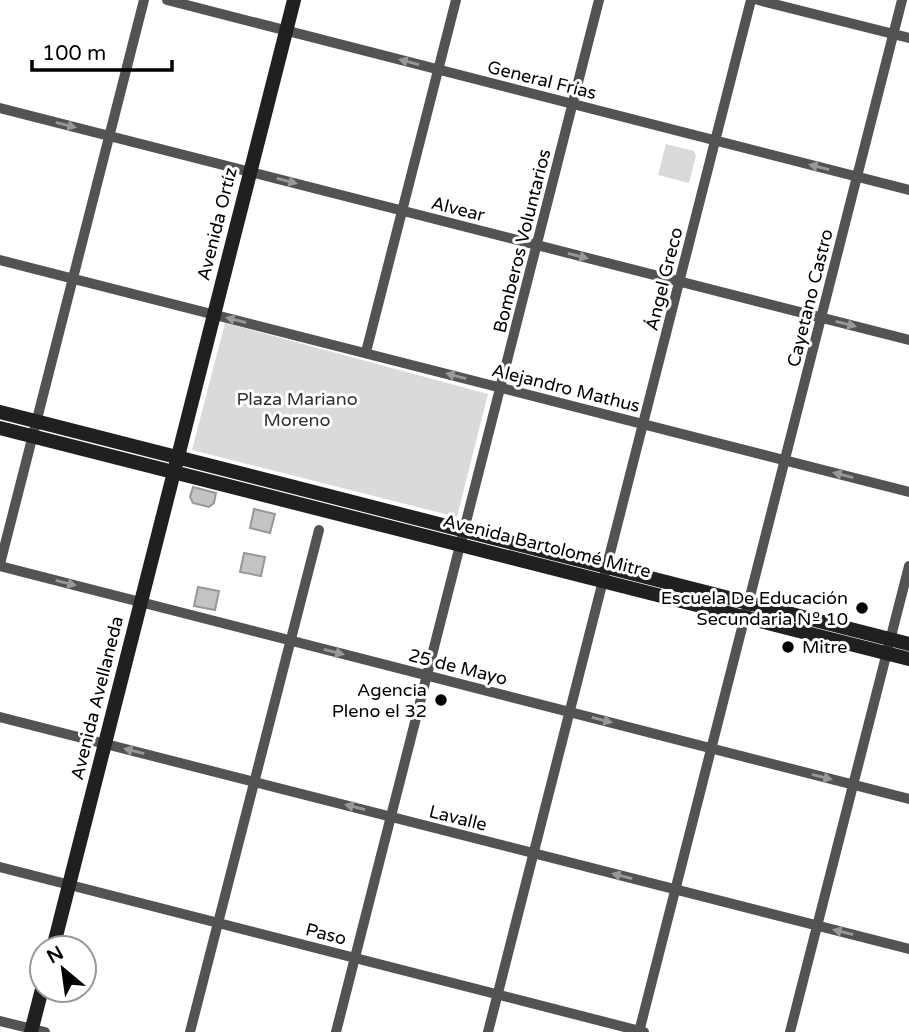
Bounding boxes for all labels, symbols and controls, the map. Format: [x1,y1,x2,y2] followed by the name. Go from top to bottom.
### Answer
[32,28,172,72] scale bar
[42,41,106,66] text: 100 m
[398,56,420,67] one-way arrow
[485,56,599,104] street label: General Frías
[55,120,77,131] one-way arrow
[488,147,556,335] street label: Bomberos Voluntarios
[808,161,830,172] one-way arrow
[192,165,242,283] street label: Avenida Ortíz
[276,176,298,187] one-way arrow
[429,192,487,226] street label: Alvear
[641,225,687,333] street label: Ángel Greco
[782,227,838,369] street label: Cayetano Castro
[567,251,589,262] one-way arrow
[225,314,247,325] one-way arrow
[835,319,857,330] one-way arrow
[490,359,642,417] street label: Alejandro Mathus
[445,370,467,381] one-way arrow
[236,388,358,431] park label: Plaza Mariano Moreno
[832,469,854,480] one-way arrow
[441,510,653,582] street label: Avenida Bartolomé Mitre
[55,578,77,589] one-way arrow
[661,587,848,630] place label: Escuela De Educación Secundaria Nº 10
[854,600,870,616] marker: Escuela De Educación Secundaria Nº 10
[66,614,128,782] street label: Avenida Avellaneda
[802,636,847,658] place label: Mitre
[780,639,796,655] marker: Mitre
[406,644,510,690] street label: 25 de Mayo
[323,647,345,658] one-way arrow
[332,679,427,722] place label: Agencia Pleno el 32
[433,692,449,708] marker: Agencia Pleno el 32
[591,715,613,726] one-way arrow
[123,745,145,756] one-way arrow
[811,772,833,783] one-way arrow
[427,800,489,836] street label: Lavalle
[344,802,365,812] one-way arrow
[611,870,633,881] one-way arrow
[303,918,349,950] street label: Paso
[832,926,854,937] one-way arrow
[28,934,98,1004] north arrow
[43,942,67,968] text: N

